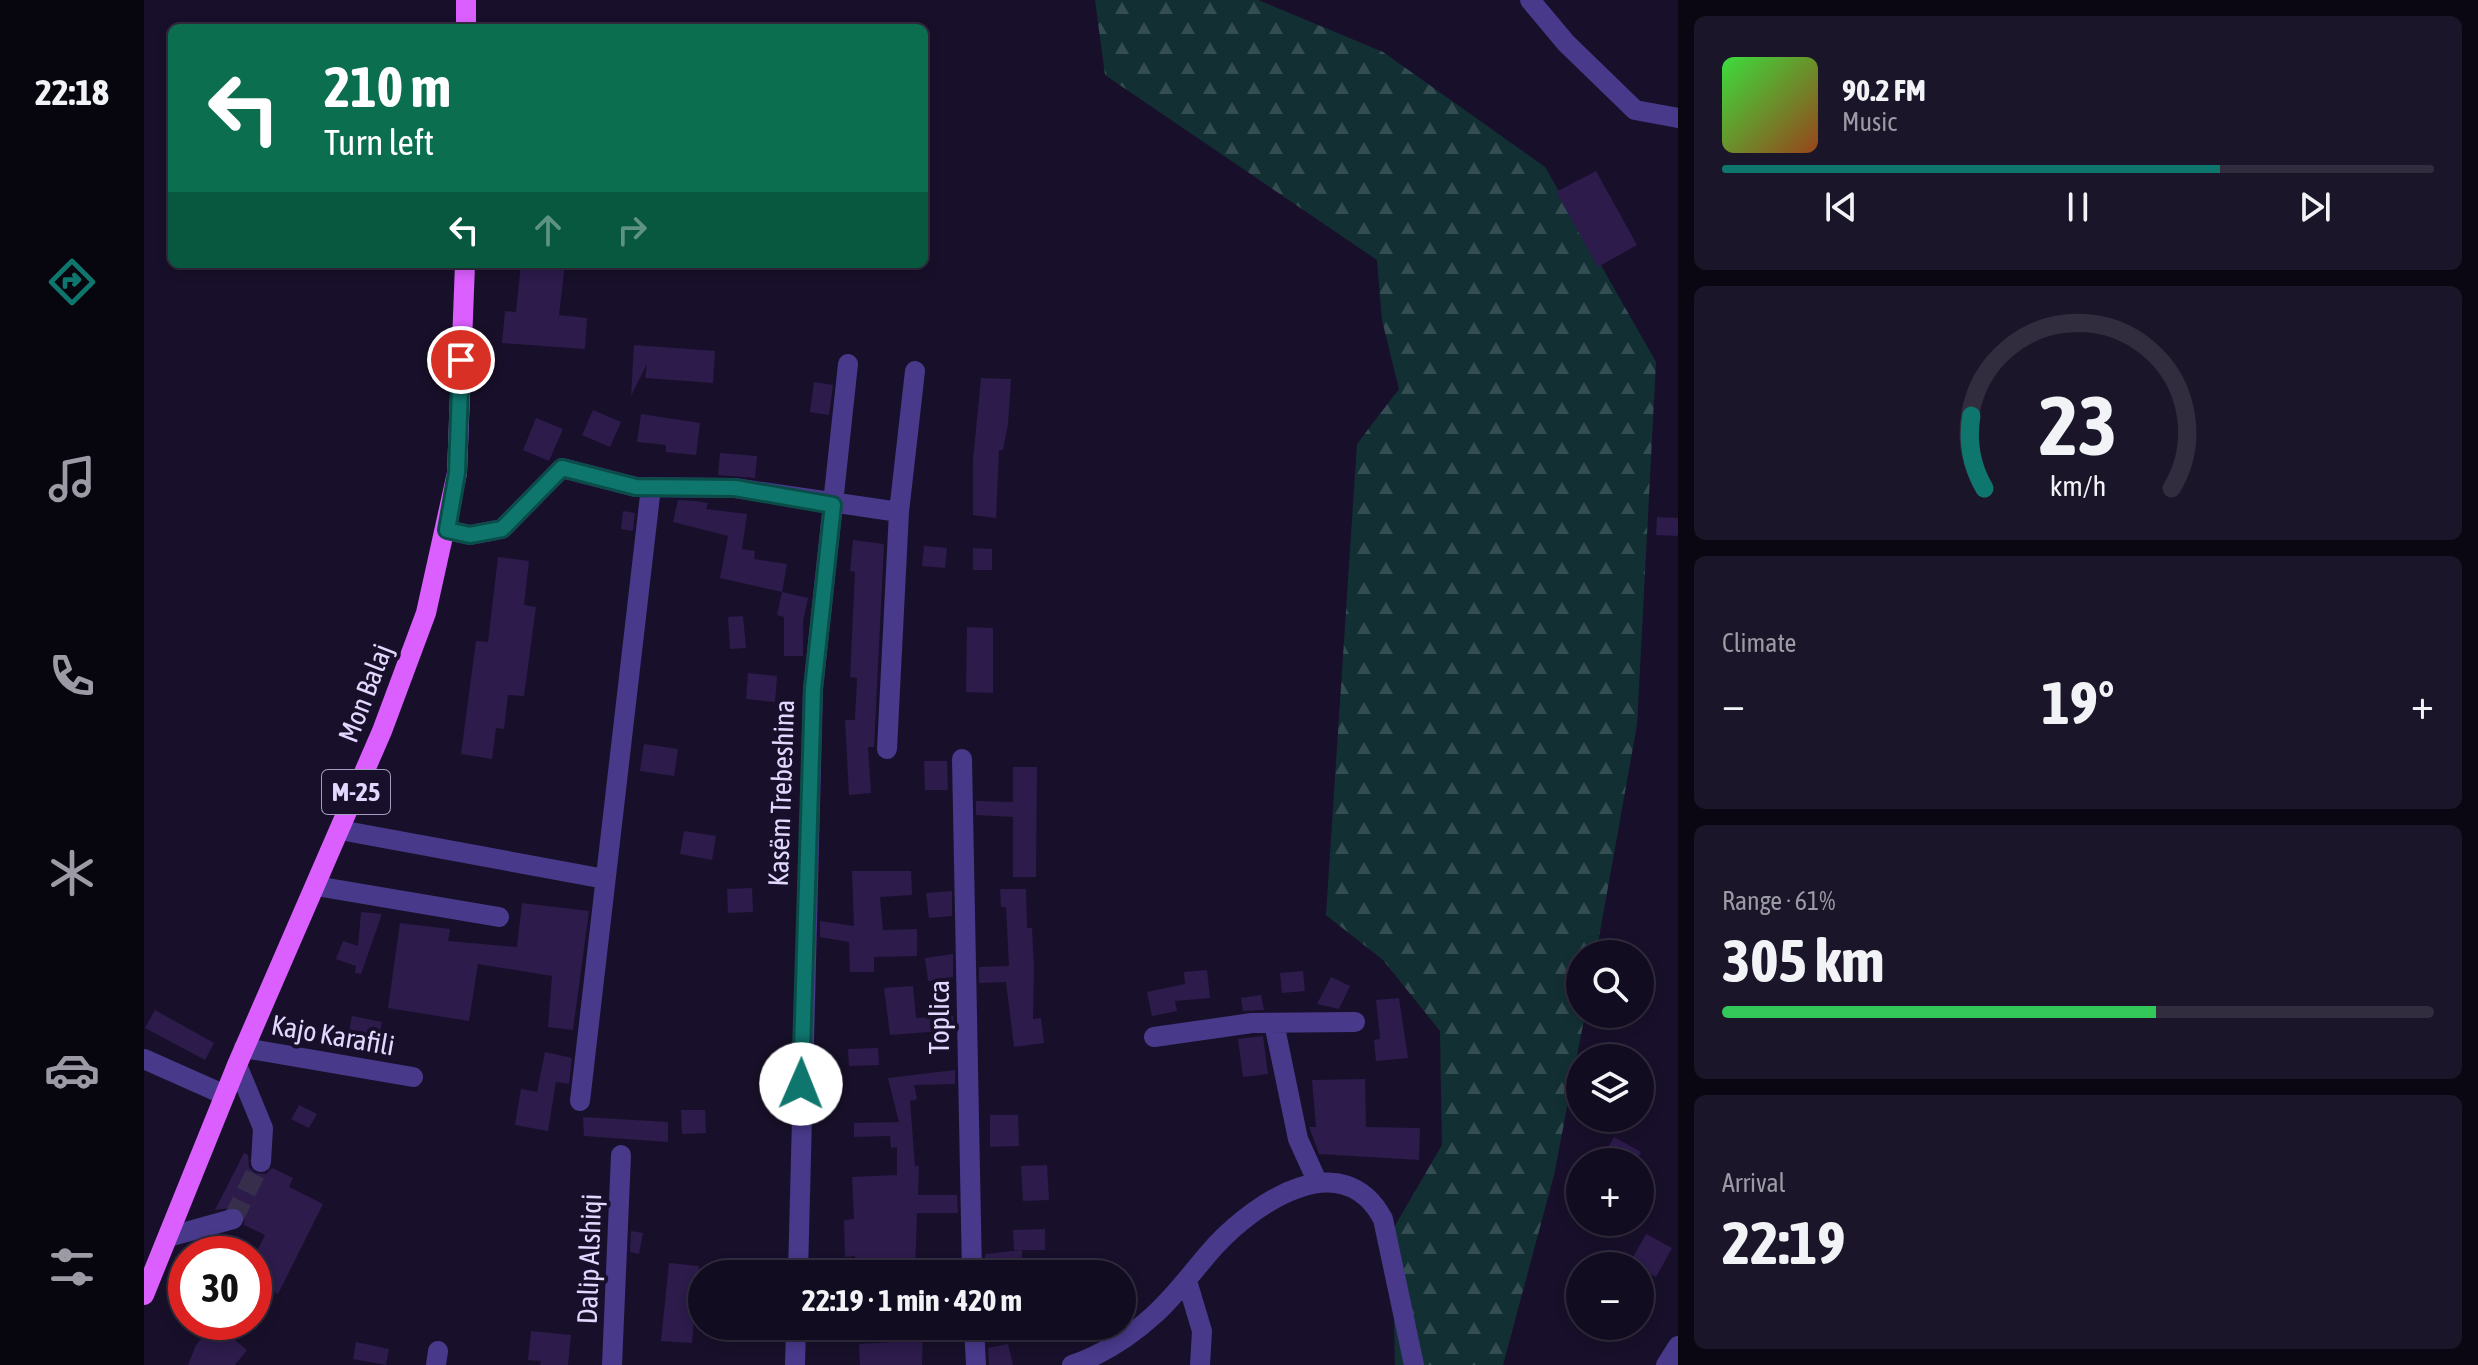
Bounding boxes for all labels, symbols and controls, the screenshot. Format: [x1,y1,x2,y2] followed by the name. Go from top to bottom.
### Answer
[324,55,451,119] text: 210 m
[192,56,296,160] icon: left
[35,71,109,113] text: 22:18
[1842,73,1926,107] text: 90.2 FM
[1842,107,1897,137] text: Music
[324,121,434,163] text: Turn left
[1819,185,1863,229] icon: previous
[2056,185,2100,229] icon: pause
[2293,185,2337,229] icon: next
[442,208,486,252] icon: left
[526,208,570,252] icon: ahead
[610,208,654,252] icon: right
[44,254,100,310] icon: directions
[427,326,495,394] pin
[439,338,483,382] icon: arrive
[2039,376,2117,472] text: 23
[44,451,100,507] icon: music
[2050,469,2106,502] text: km/h
[1722,628,1796,658] text: Climate
[332,639,398,747] street label: Mon Balaj
[44,648,100,704] icon: phone
[2042,668,2114,737] text: 19°
[1722,678,1745,728] text: −
[2411,678,2434,728] text: +
[762,699,800,887] street label: Kasëm Trebeshina
[322,770,390,814] road number: M-25
[44,845,100,901] icon: climate
[1722,886,1835,916] text: Range · 61%
[1722,926,1884,995] text: 305 km
[1566,940,1654,1340] map controls
[1566,940,1654,1028] button: search
[923,980,955,1054] street label: Toplica
[269,1008,397,1062] street label: Kajo Karafili
[44,1042,100,1098] icon: car
[759,1042,843,1126] position arrow
[1566,1044,1654,1132] button: layers
[1566,1148,1654,1236] button: +
[1722,1168,1786,1198] text: Arrival
[571,1193,607,1325] street label: Dalip Alshiqi
[1722,1208,1845,1277] text: 22:19
[168,1236,272,1340] speed limit sign: 30
[44,1239,100,1295] icon: filters
[1566,1252,1654,1340] button: −
[802,1283,1022,1317] text: 22:19 · 1 min · 420 m

